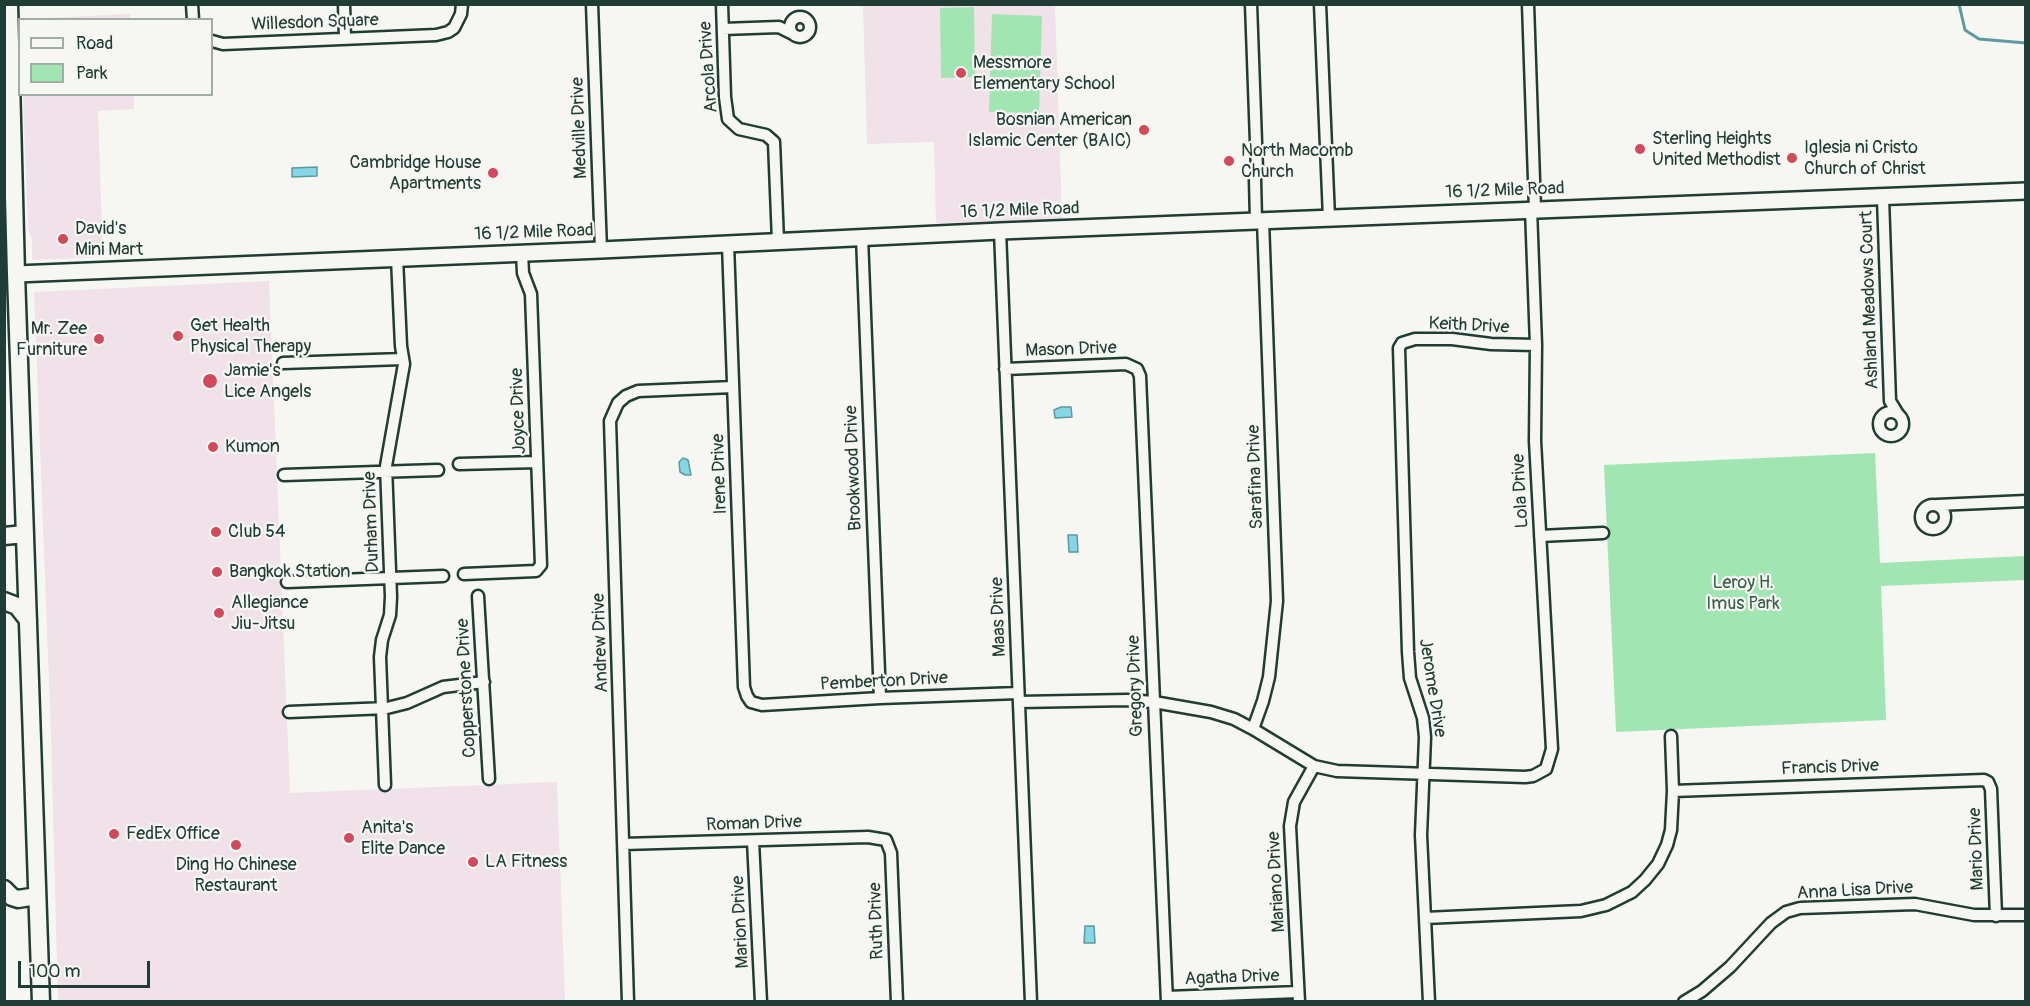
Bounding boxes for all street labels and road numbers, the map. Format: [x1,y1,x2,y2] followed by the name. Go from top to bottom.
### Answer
[251,10,379,36] street label: Willesdon Square
[695,20,723,114] street label: Arcola Drive
[567,77,593,179] street label: Medville Drive
[1445,178,1565,204] street label: 16 1/2 Mile Road
[960,198,1080,224] street label: 16 1/2 Mile Road
[1856,210,1884,390] street label: Ashland Meadows Court
[474,220,594,246] street label: 16 1/2 Mile Road
[1428,313,1510,339] street label: Keith Drive
[1025,338,1117,362] street label: Mason Drive
[507,367,531,455] street label: Joyce Drive
[841,405,867,531] street label: Brookwood Drive
[1243,424,1269,530] street label: Sarafina Drive
[708,433,732,515] street label: Irene Drive
[1508,453,1534,529] street label: Lola Drive
[359,471,385,573] street label: Durham Drive
[987,577,1011,657] street label: Maas Drive
[588,593,614,693] street label: Andrew Drive
[453,618,481,758] street label: Copperstone Drive
[1123,635,1149,737] street label: Gregory Drive
[1414,637,1450,739] street label: Jerome Drive
[820,668,948,696] street label: Pemberton Drive
[1781,755,1879,781] street label: Francis Drive
[1965,807,1989,891] street label: Mario Drive
[706,812,802,836] street label: Roman Drive
[1264,831,1290,933] street label: Mariano Drive
[728,875,754,969] street label: Marion Drive
[1796,877,1914,905] street label: Anna Lisa Drive
[865,882,889,960] street label: Ruth Drive
[1184,966,1280,990] street label: Agatha Drive

